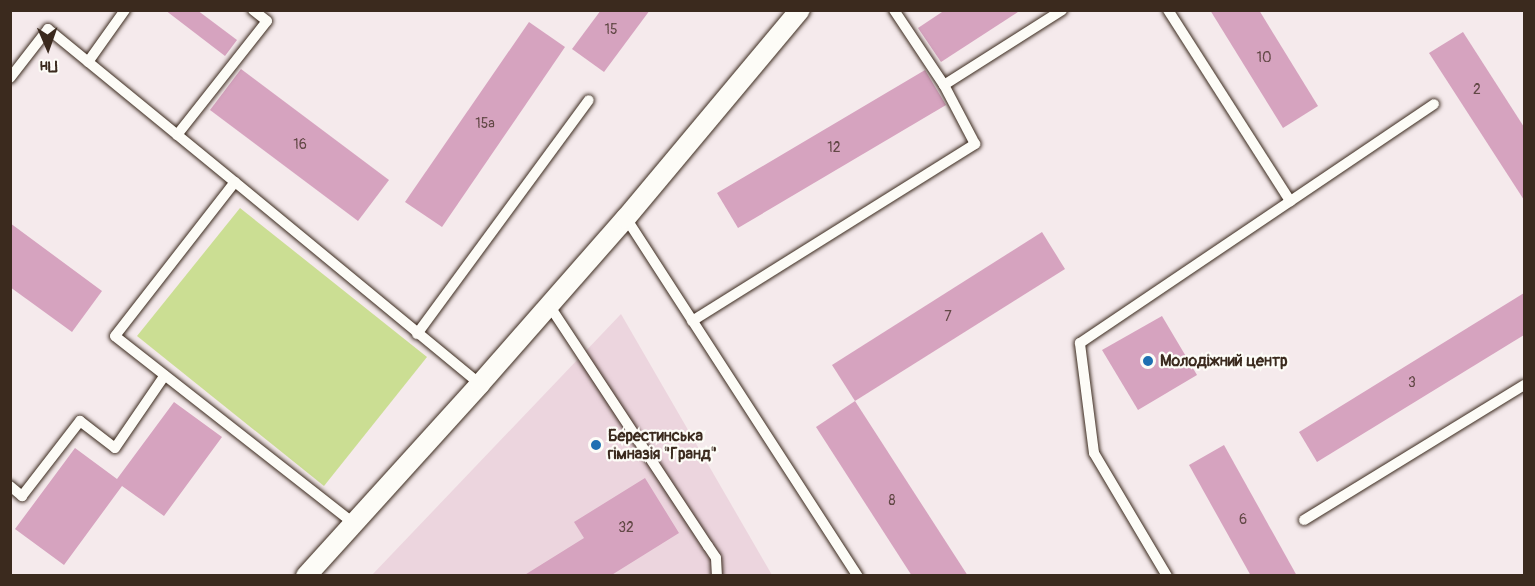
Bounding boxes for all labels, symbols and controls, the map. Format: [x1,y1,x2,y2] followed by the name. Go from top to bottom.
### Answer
[18,18,78,78] north arrow
[604,22,618,38] house number: 15
[1256,50,1272,66] house number: 10
[39,56,58,76] text: Пн
[1473,82,1481,98] house number: 2
[475,116,495,132] house number: 15а
[293,137,307,153] house number: 16
[827,140,841,156] house number: 12
[944,309,952,325] house number: 7
[1160,351,1288,371] place label: Молодіжний центр
[1141,354,1155,368] marker: Молодіжний центр
[1408,375,1416,391] house number: 3
[608,426,717,464] place label: Берестинська гімназія "Гранд"
[589,438,603,452] marker: Берестинська гімназія "Гранд"
[888,493,896,509] house number: 8
[1239,512,1247,528] house number: 6
[618,520,634,536] house number: 32

